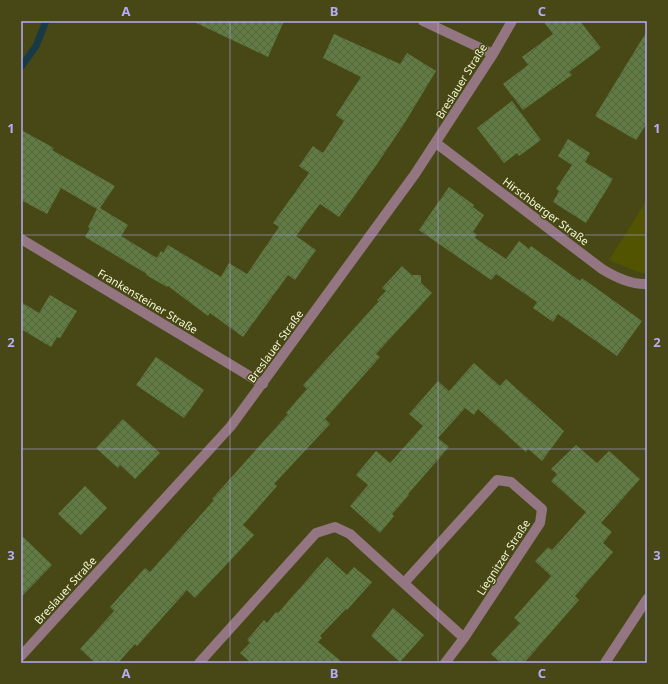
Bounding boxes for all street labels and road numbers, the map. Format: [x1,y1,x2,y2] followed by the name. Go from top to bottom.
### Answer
[432,41,490,121] street label: Breslauer Straße
[500,174,592,248] street label: Hirschberger Straße
[95,265,201,337] street label: Frankensteiner Straße
[244,307,306,385] street label: Breslauer Straße
[473,516,533,598] street label: Liegnitzer Straße
[31,553,99,627] street label: Breslauer Straße

